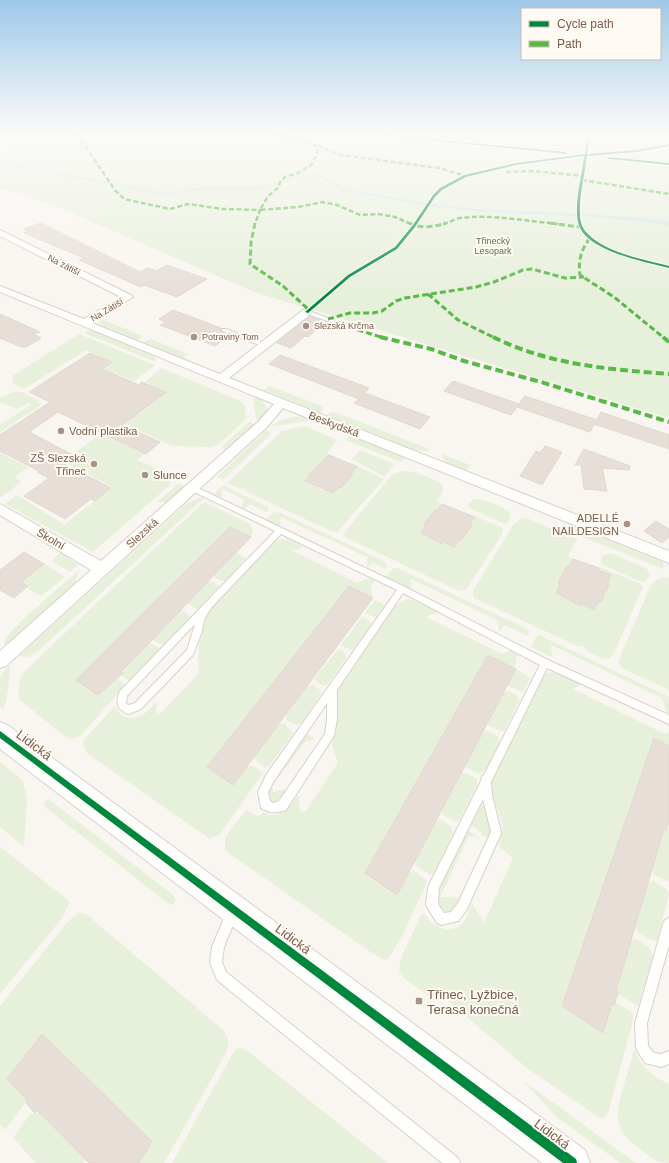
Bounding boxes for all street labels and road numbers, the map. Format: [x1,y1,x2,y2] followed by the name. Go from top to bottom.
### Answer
[46,253,82,278] street label: Na zátiší
[89,296,125,324] street label: Na Zátiší
[307,409,362,439] street label: Beskydská
[124,515,161,550] street label: Slezská
[35,526,67,552] street label: Školní
[13,727,55,764] street label: Lidická
[272,921,314,958] street label: Lidická
[531,1116,573,1153] street label: Lidická

